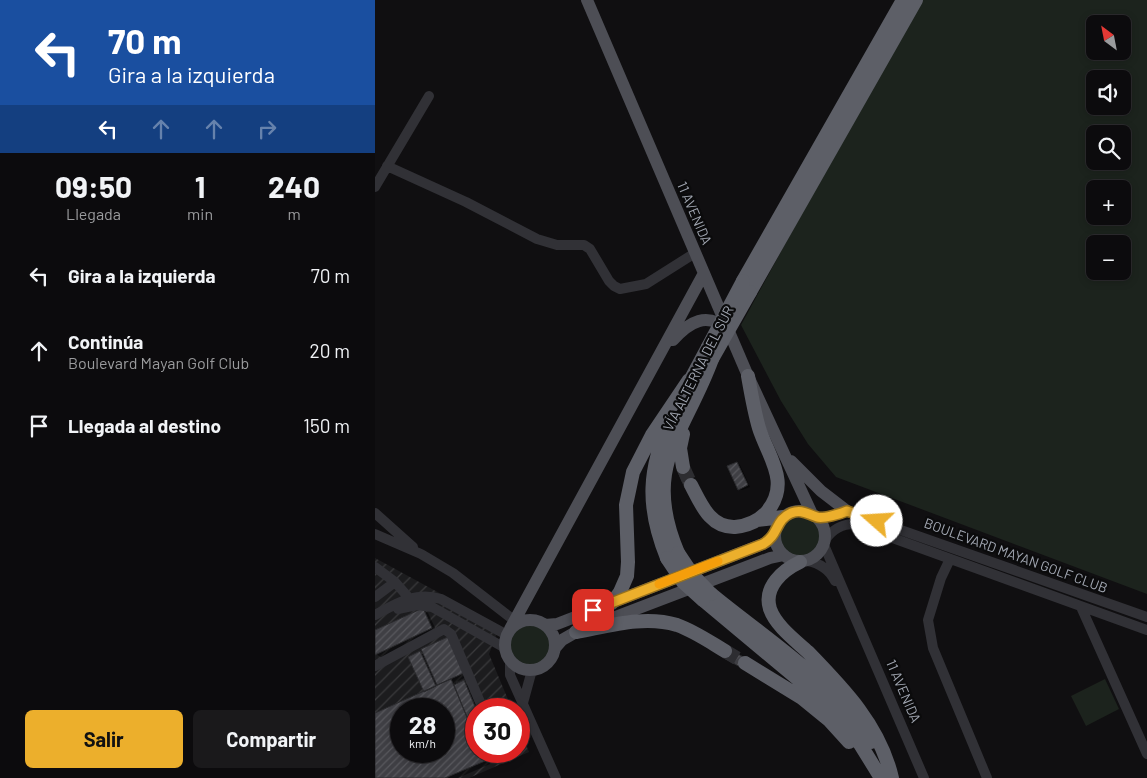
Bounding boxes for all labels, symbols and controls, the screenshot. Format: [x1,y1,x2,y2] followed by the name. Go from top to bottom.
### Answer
[1086,15,1131,60] north arrow
[1086,15,1131,280] map controls
[108,19,182,61] text: 70 m
[25,20,90,85] icon: left
[108,61,275,87] text: Gira a la izquierda
[1086,70,1131,115] button: sound
[94,115,122,143] icon: left
[147,115,175,143] icon: ahead
[200,115,228,143] icon: ahead
[253,115,281,143] icon: right
[1086,125,1131,170] button: search
[55,168,132,204] text: 09:50
[195,168,205,204] text: 1
[268,168,320,204] text: 240
[674,179,716,248] street label: 11 AVENIDA
[1086,180,1131,225] button: +
[66,204,121,223] text: Llegada
[187,204,213,223] text: min
[287,204,301,223] text: m
[1086,235,1131,280] button: −
[25,262,53,290] icon: left
[68,264,216,287] text: Gira a la izquierda
[311,264,350,287] text: 70 m
[659,303,737,433] street label: VÍA ALTERNA DEL SUR
[68,330,143,353] text: Continúa
[25,337,53,365] icon: ahead
[310,339,350,362] text: 20 m
[68,353,249,372] text: Boulevard Mayan Golf Club
[25,412,53,440] icon: arrive
[68,414,221,437] text: Llegada al destino
[303,414,350,437] text: 150 m
[850,494,902,546] position arrow
[922,514,1110,596] street label: BOULEVARD MAYAN GOLF CLUB
[572,589,614,631] pin
[579,596,607,624] icon: arrive
[883,657,925,726] street label: 11 AVENIDA
[465,698,530,763] speed limit sign: 30
[409,709,436,739] text: 28
[25,710,183,768] button: Salir
[193,710,350,768] button: Compartir
[409,736,436,750] text: km/h

